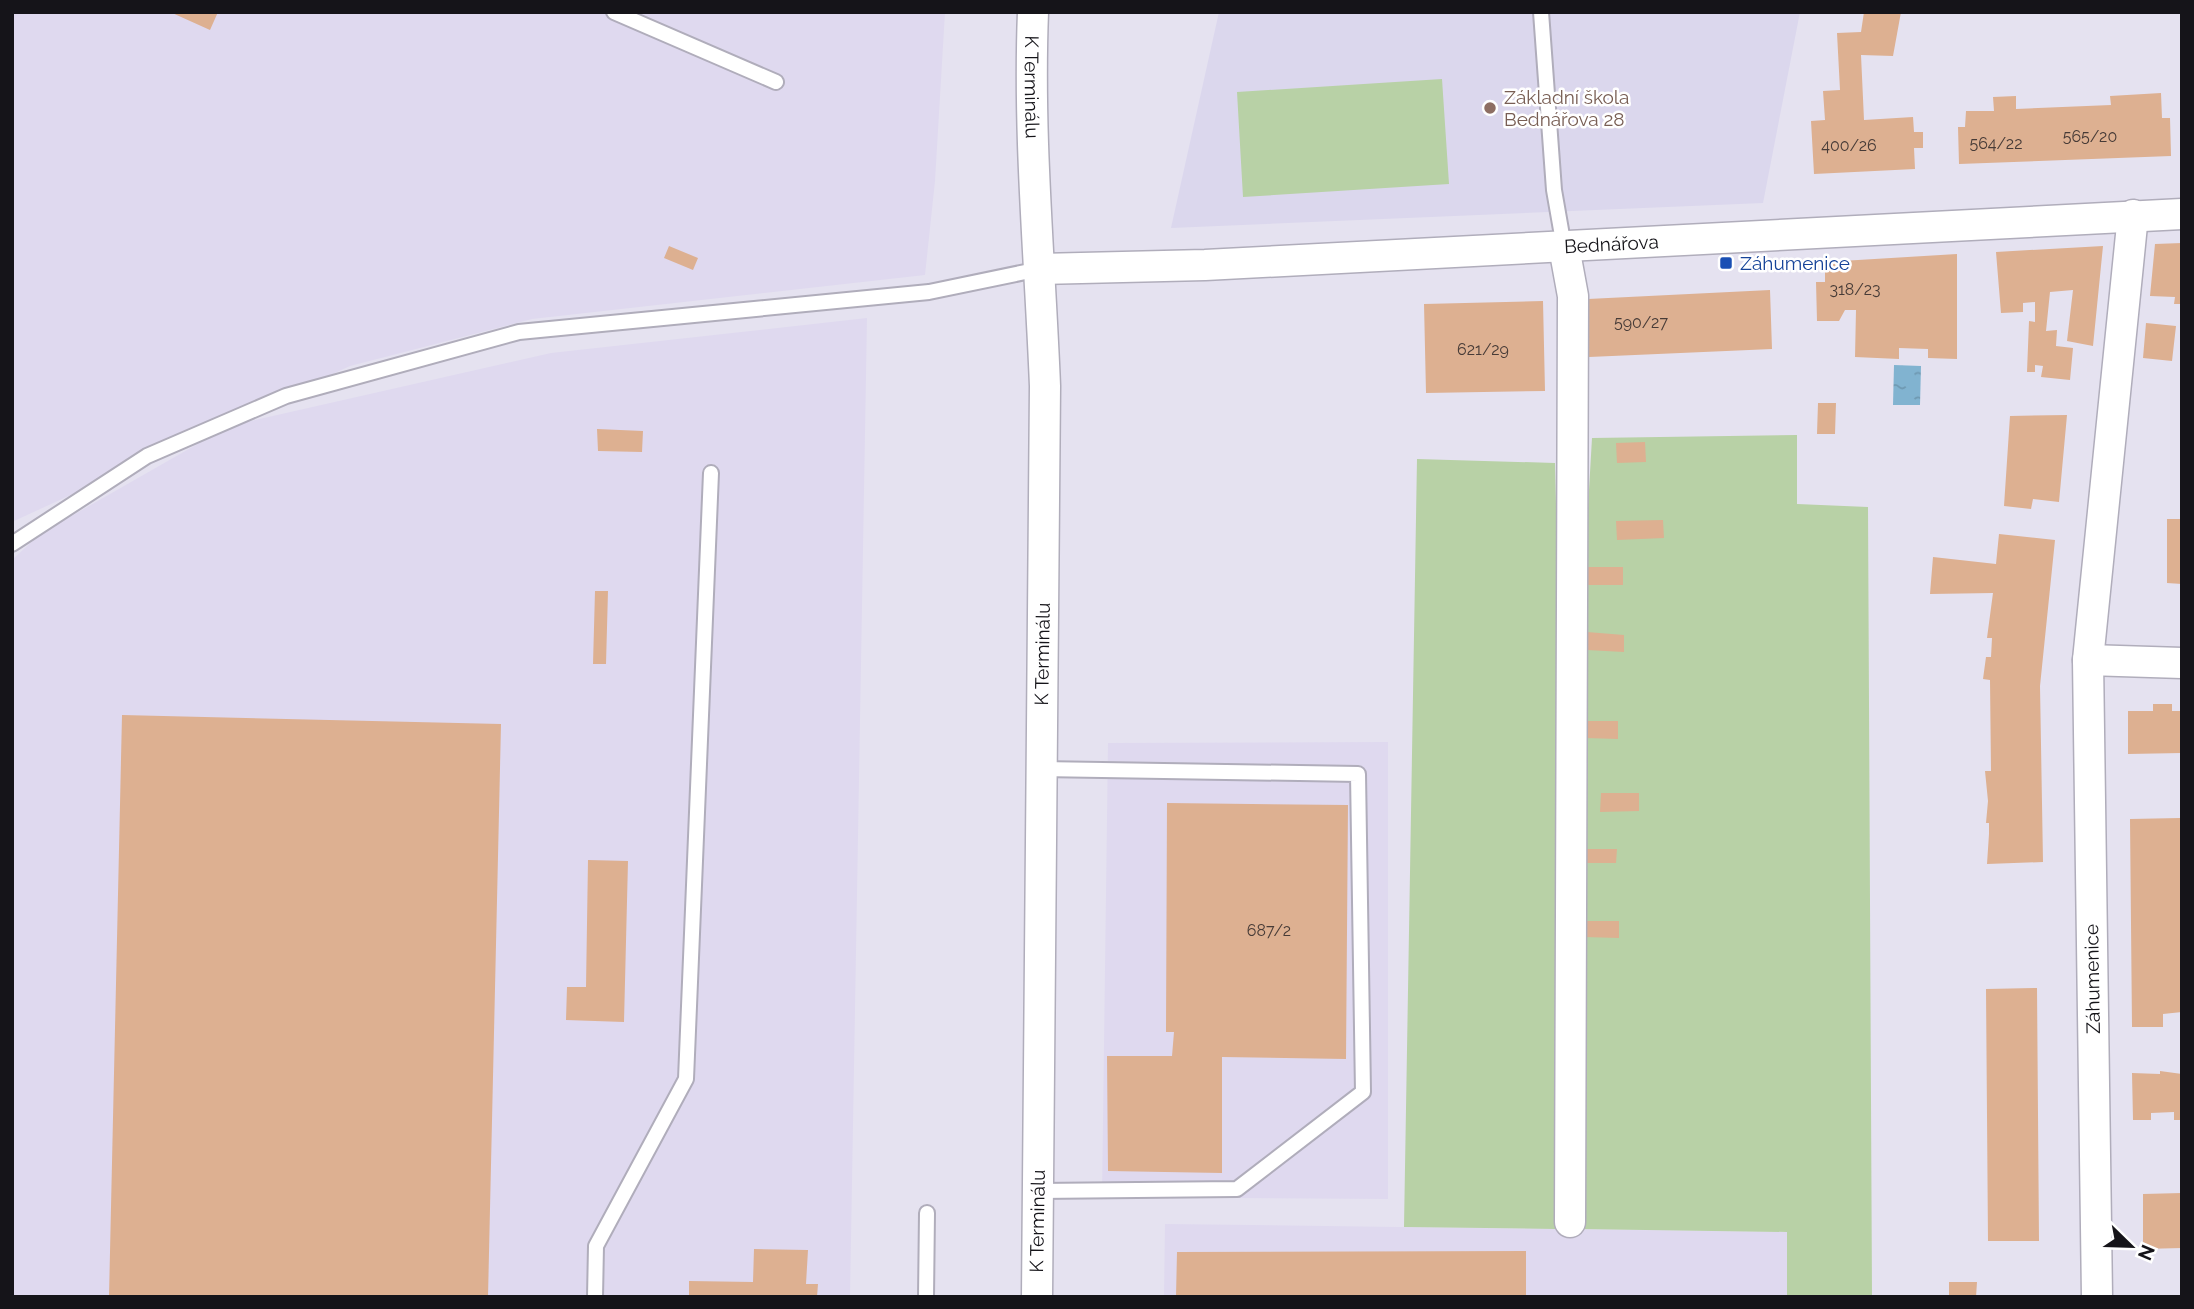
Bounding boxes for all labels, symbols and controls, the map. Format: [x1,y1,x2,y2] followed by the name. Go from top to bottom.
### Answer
[1021,35,1044,139] street label: K Terminálu
[1504,86,1629,130] place label: Základní škola Bednářova 28
[1482,100,1498,116] marker: Základní škola Bednářova 28
[2063,127,2117,146] house number: 565/20
[1969,134,2023,153] house number: 564/22
[1821,136,1877,155] house number: 400/26
[1564,230,1659,257] street label: Bednářova
[1740,252,1850,274] place label: Záhumenice
[1718,255,1734,271] marker: Záhumenice
[1829,280,1881,299] house number: 318/23
[1614,313,1668,332] house number: 590/27
[1457,340,1509,359] house number: 621/29
[1030,602,1054,706] street label: K Terminálu
[1247,921,1291,940] house number: 687/2
[2080,924,2104,1034] street label: Záhumenice
[1025,1169,1049,1273] street label: K Terminálu
[2096,1211,2166,1281] north arrow
[2134,1242,2160,1264] text: N

